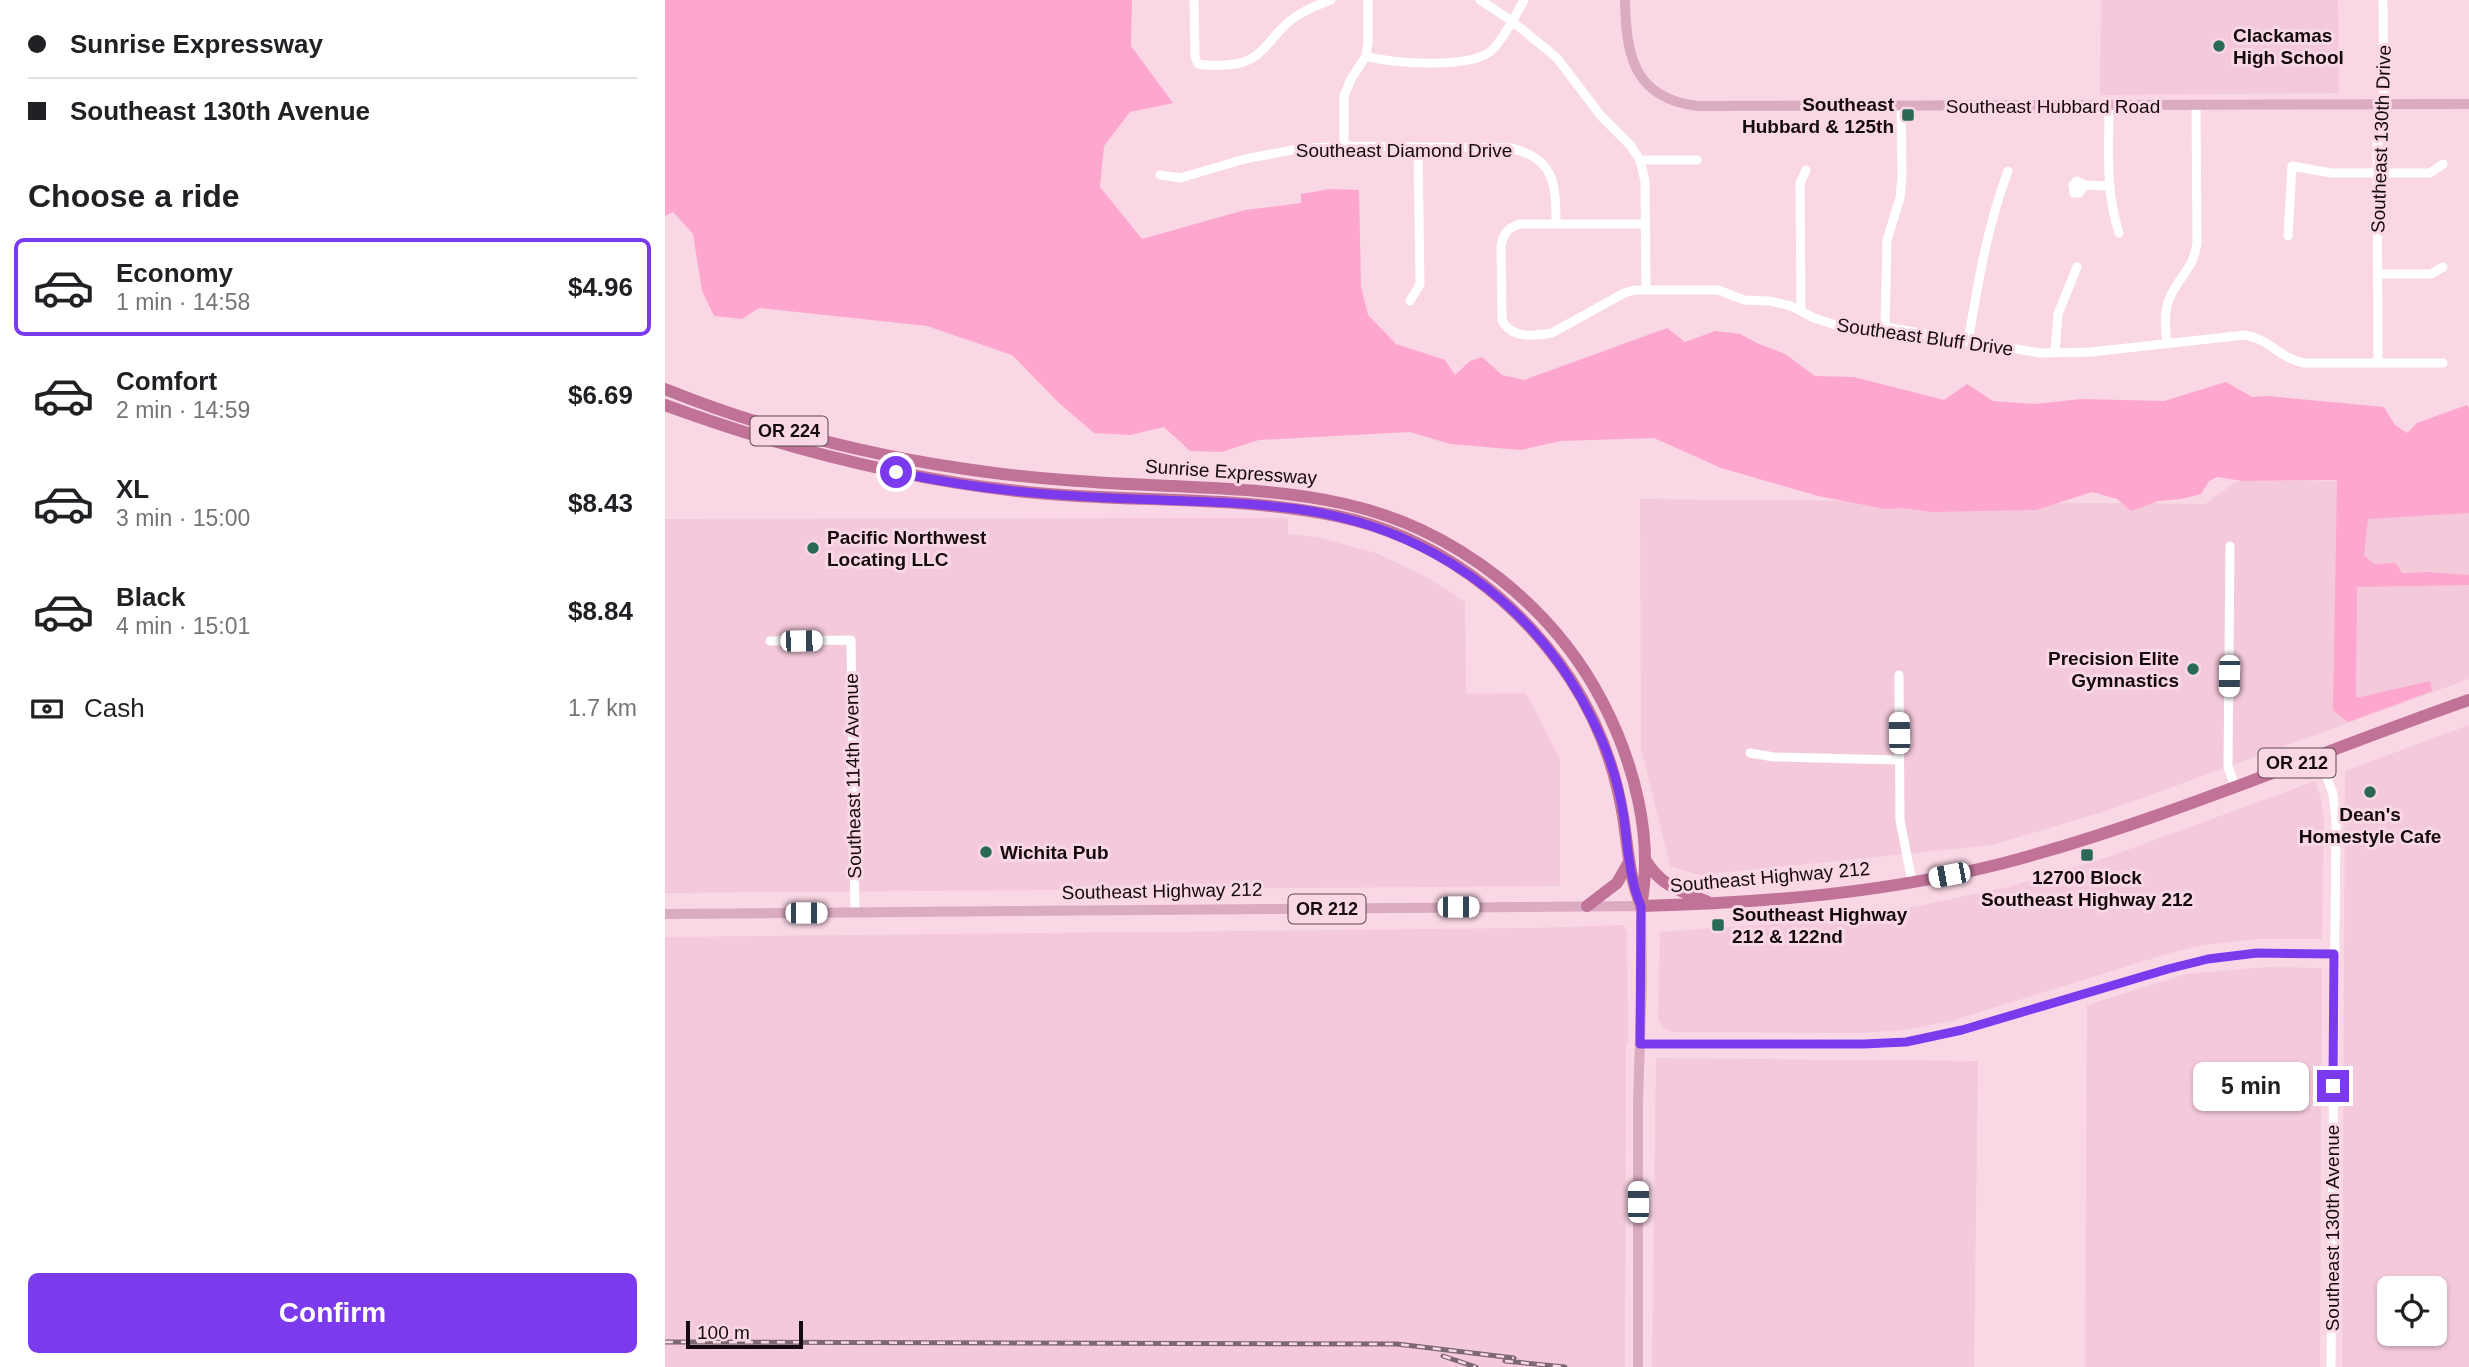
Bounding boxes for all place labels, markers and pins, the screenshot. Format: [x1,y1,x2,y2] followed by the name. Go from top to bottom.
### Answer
[2233,25,2344,68] place label: Clackamas High School
[2211,38,2227,54] marker: Clackamas High School
[1742,94,1895,137] place label: Southeast Hubbard & 125th
[1900,107,1916,123] marker: Southeast Hubbard & 125th
[827,527,987,570] place label: Pacific Northwest Locating LLC
[805,540,821,556] marker: Pacific Northwest Locating LLC
[2048,648,2179,691] place label: Precision Elite Gymnastics
[2185,661,2201,677] marker: Precision Elite Gymnastics
[2362,784,2378,800] marker: Dean's Homestyle Cafe
[2299,804,2441,847] place label: Dean's Homestyle Cafe
[1000,842,1109,863] place label: Wichita Pub
[978,844,994,860] marker: Wichita Pub
[2079,847,2095,863] marker: 12700 Block Southeast Highway 212
[1981,867,2193,910] place label: 12700 Block Southeast Highway 212
[1732,904,1908,947] place label: Southeast Highway 212 & 122nd
[1710,917,1726,933] marker: Southeast Highway 212 & 122nd

